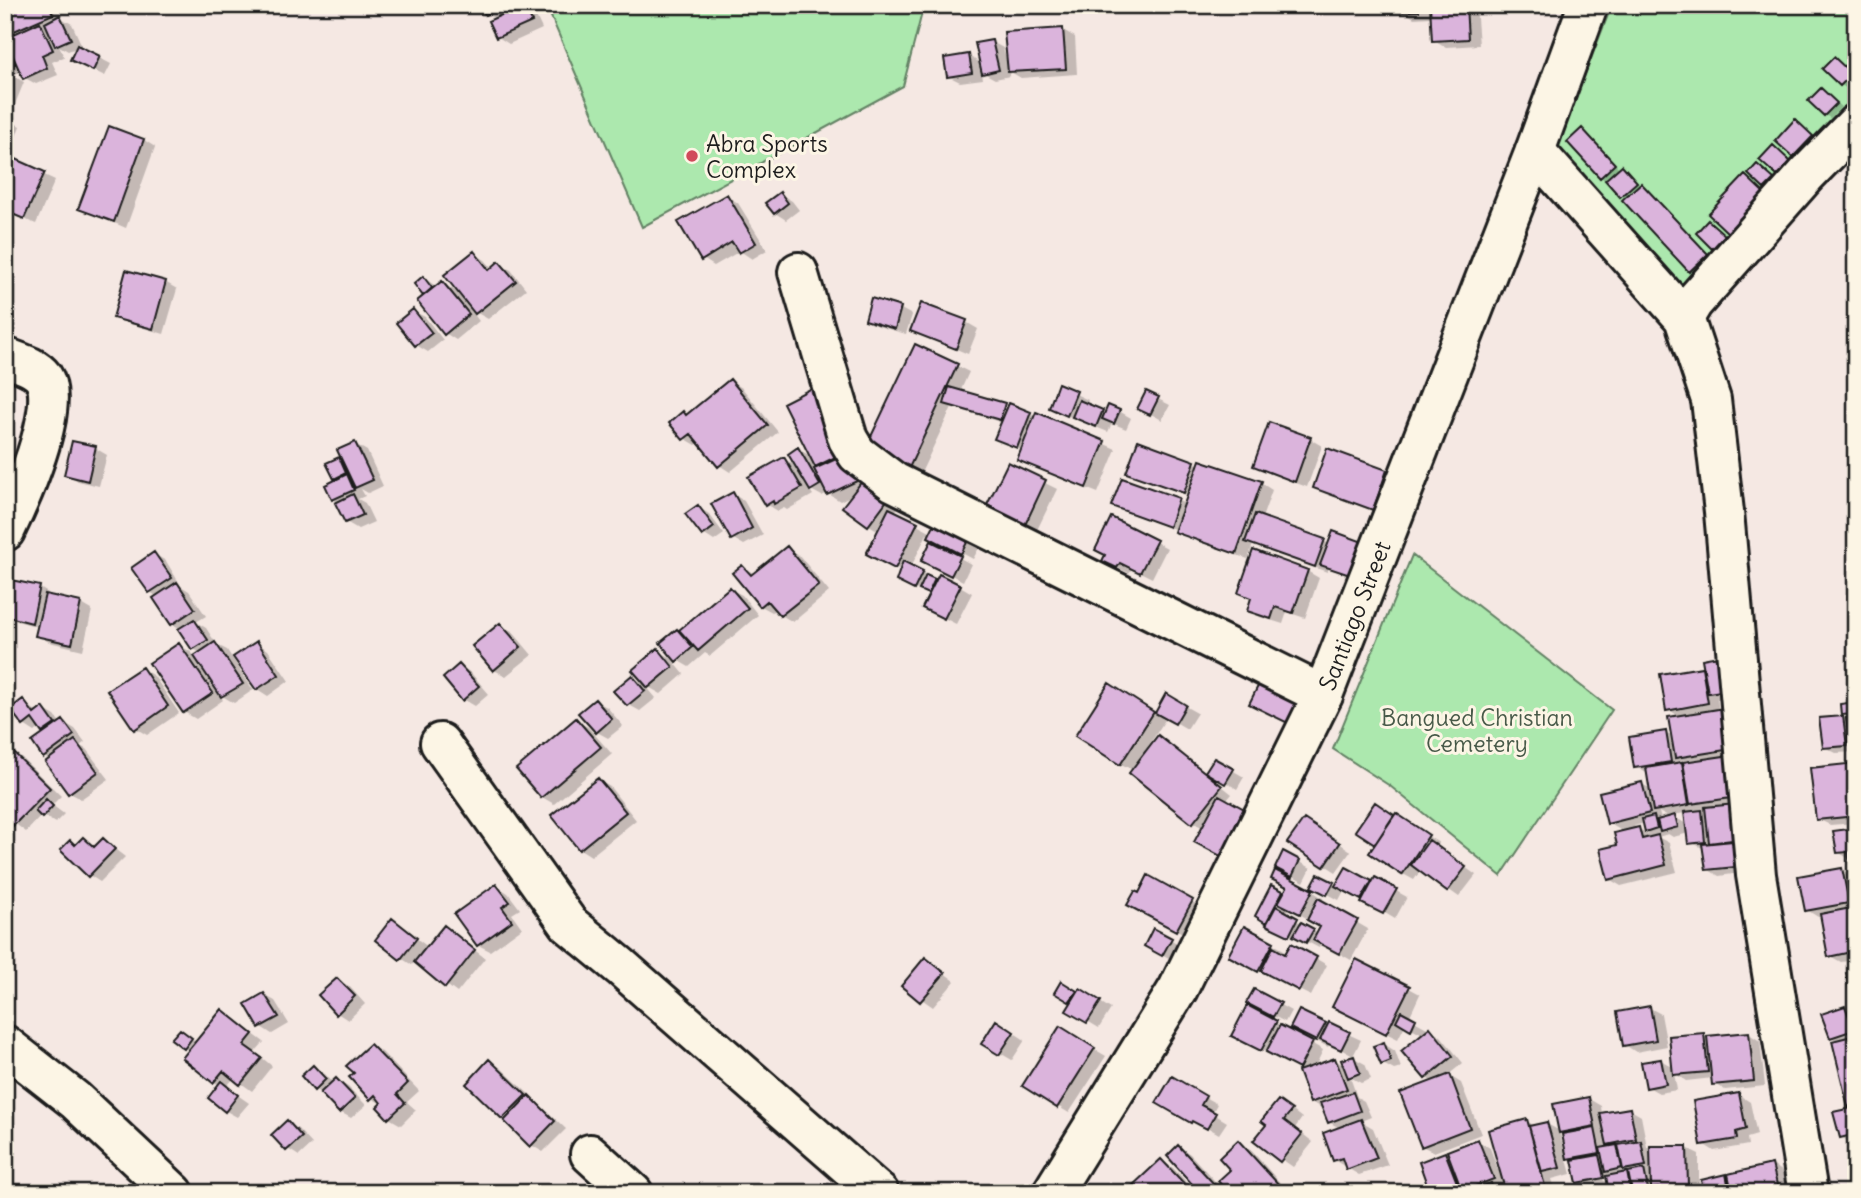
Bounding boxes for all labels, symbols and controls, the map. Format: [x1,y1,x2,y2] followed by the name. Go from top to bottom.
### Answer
[706,129,828,184] place label: Abra Sports Complex
[684,148,700,164] marker: Abra Sports Complex
[1312,536,1396,694] street label: Santiago Street
[1381,703,1573,758] park label: Bangued Christian Cemetery

